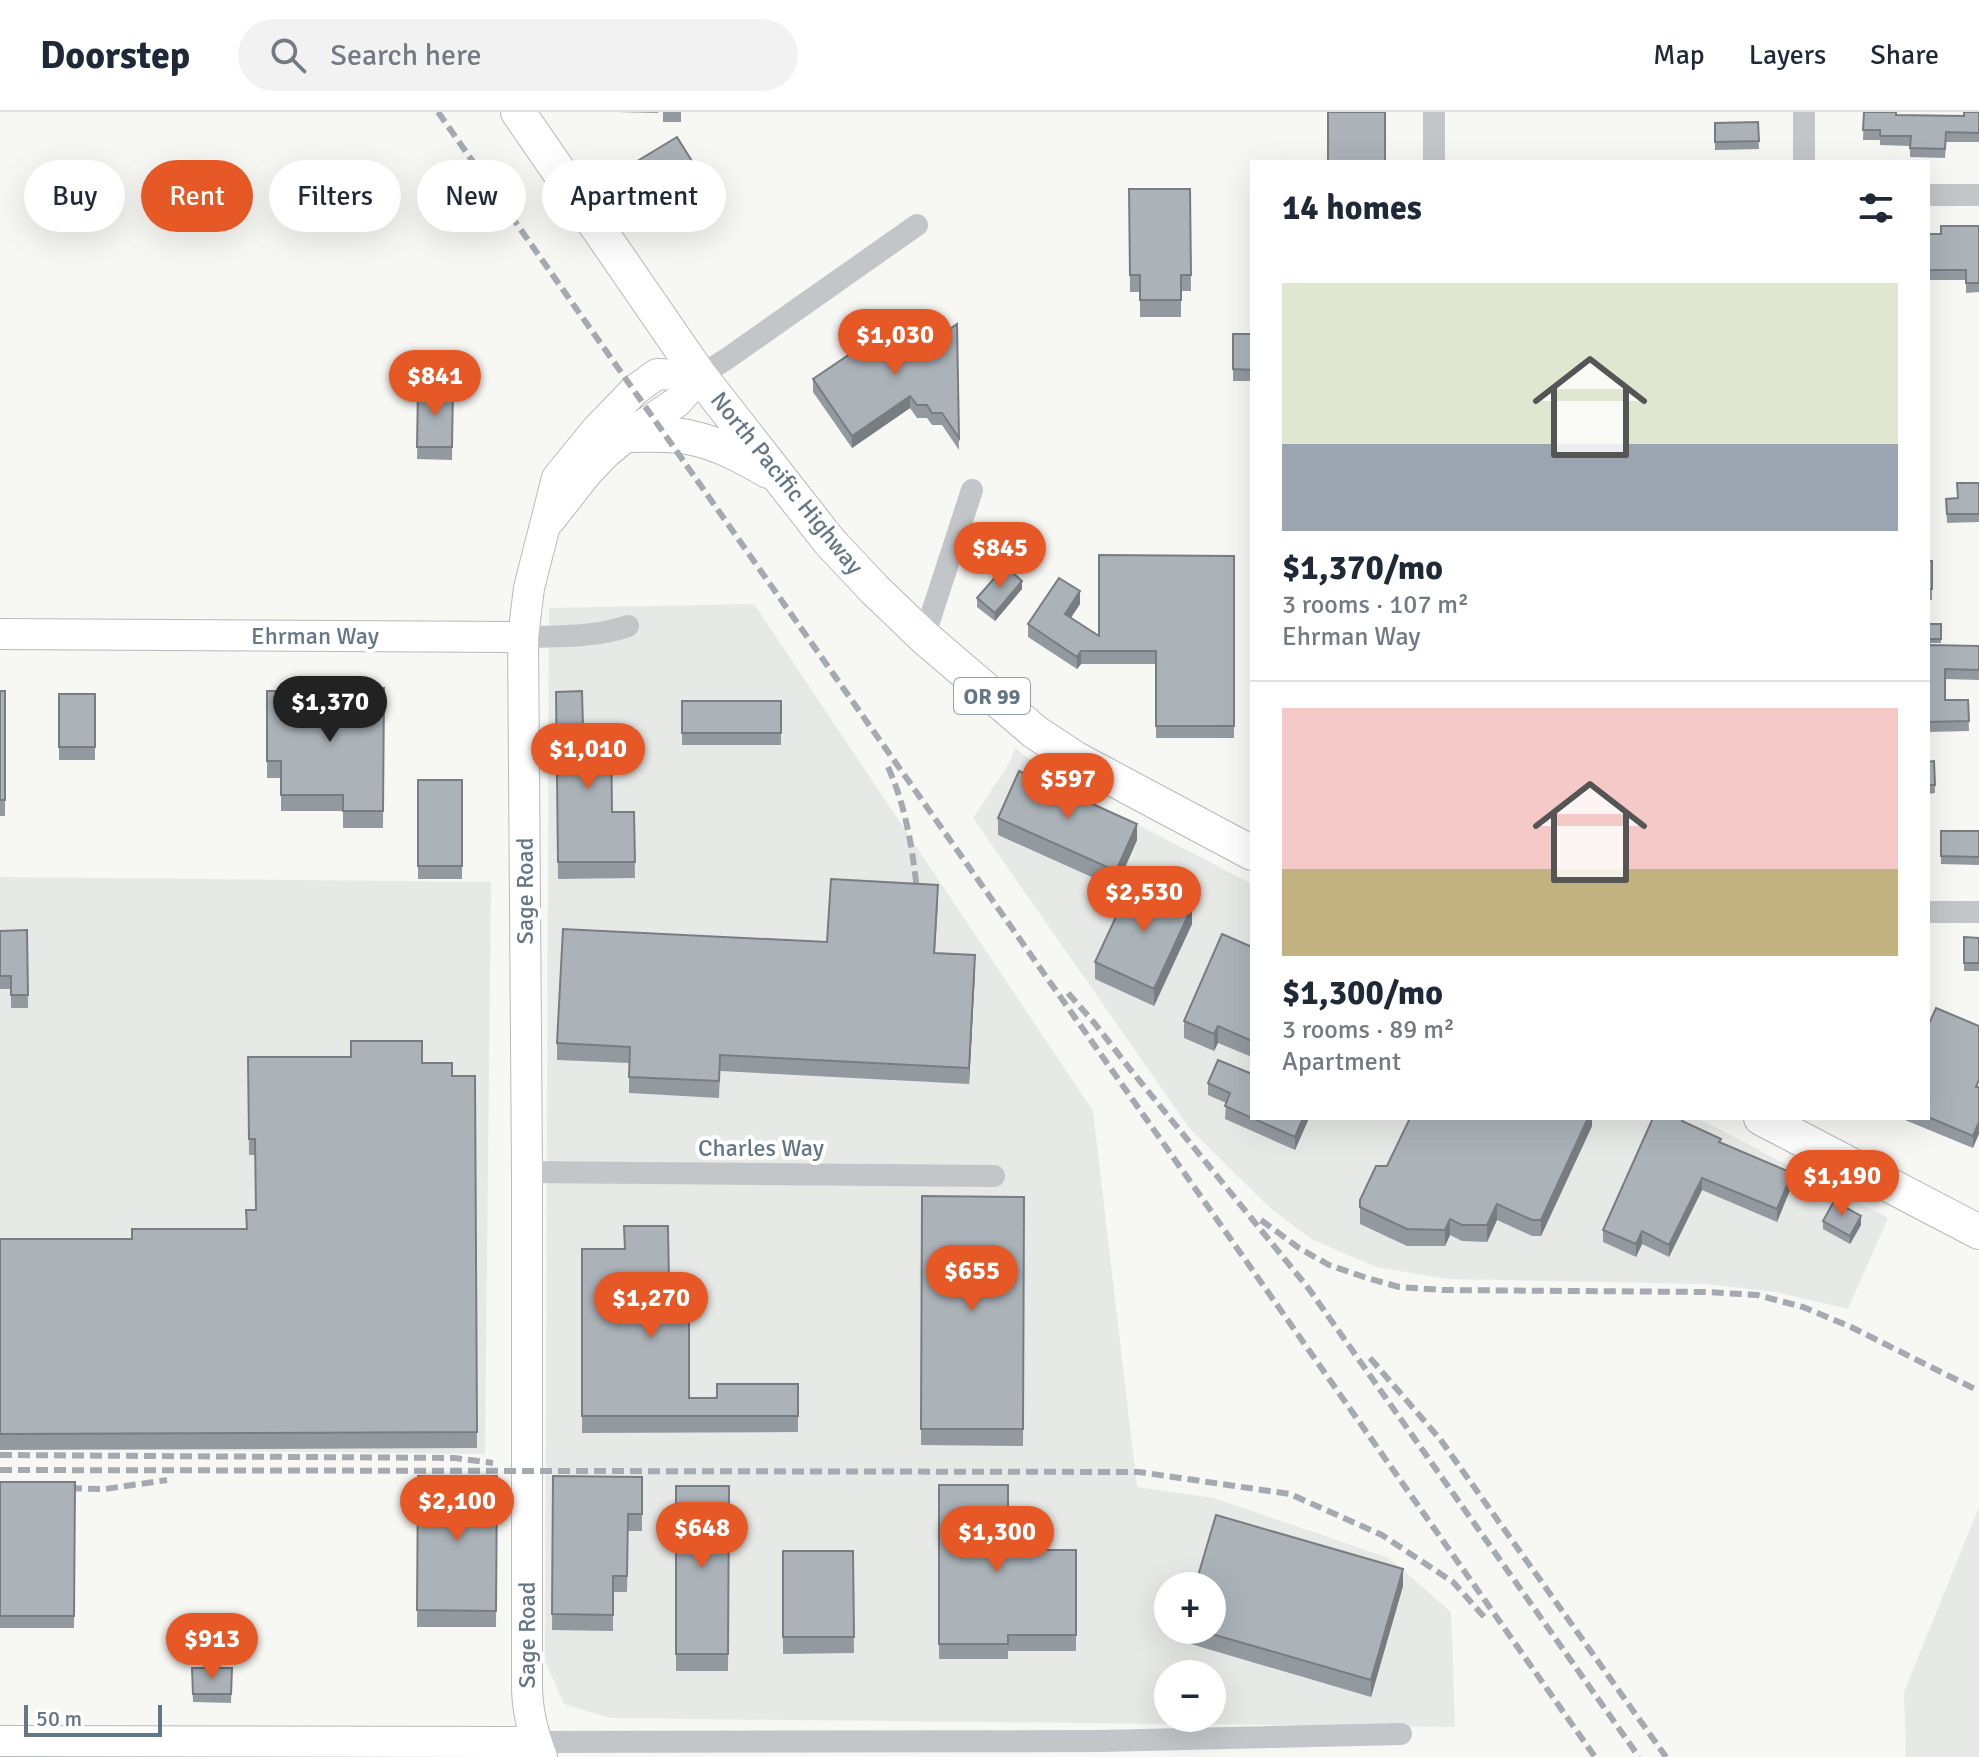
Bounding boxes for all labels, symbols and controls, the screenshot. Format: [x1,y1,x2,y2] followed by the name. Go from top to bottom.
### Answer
[238,19,798,91] search box
[40,32,190,79] text: Doorstep
[266,33,310,77] icon: search
[330,37,482,74] text: Search here
[1653,38,1705,72] text: Map
[1749,38,1826,72] text: Layers
[1870,38,1939,72] text: Share
[24,160,125,232] chip: Buy
[141,160,253,232] chip: Rent
[269,160,401,232] chip: Filters
[417,160,526,232] chip: New
[542,160,726,232] chip: Apartment
[1854,186,1898,230] icon: filters
[1282,187,1422,229] text: 14 homes
[830,309,960,377] pin: $1,030
[856,319,934,351] text: $1,030
[1518,335,1662,479] icon: home
[388,350,482,418] pin: $841
[407,360,463,392] text: $841
[704,385,870,581] street label: North Pacific Highway
[953,522,1047,590] pin: $845
[972,532,1028,564] text: $845
[1282,547,1443,589] text: $1,370/mo
[1282,589,1469,621] text: 3 rooms · 107 m²
[251,621,379,651] street label: Ehrman Way
[1282,621,1420,653] text: Ehrman Way
[265,676,395,744] pin: $1,370
[954,678,1030,714] road number: OR 99
[291,686,369,718] text: $1,370
[523,723,653,791] pin: $1,010
[549,733,627,765] text: $1,010
[1021,753,1115,821] pin: $597
[1518,760,1662,904] icon: home
[1040,763,1096,795] text: $597
[510,838,540,944] street label: Sage Road
[1079,866,1209,934] pin: $2,530
[1105,876,1183,908] text: $2,530
[1282,972,1443,1014] text: $1,300/mo
[1282,1014,1455,1046] text: 3 rooms · 89 m²
[1282,1046,1401,1078] text: Apartment
[698,1133,824,1163] street label: Charles Way
[1777,1150,1907,1218] pin: $1,190
[1803,1160,1881,1192] text: $1,190
[925,1245,1019,1313] pin: $655
[944,1255,1000,1287] text: $655
[586,1272,716,1340] pin: $1,270
[612,1282,690,1314] text: $1,270
[392,1475,522,1543] pin: $2,100
[418,1485,496,1517] text: $2,100
[655,1502,749,1570] pin: $648
[932,1506,1062,1574] pin: $1,300
[674,1512,730,1544] text: $648
[958,1516,1036,1548] text: $1,300
[1154,1572,1226,1732] map controls
[1154,1572,1226,1644] button: +
[512,1582,542,1688] street label: Sage Road
[165,1613,259,1681] pin: $913
[184,1623,240,1655] text: $913
[1154,1660,1226,1732] button: −
[24,1701,162,1737] scale bar
[36,1705,82,1732] text: 50 m

